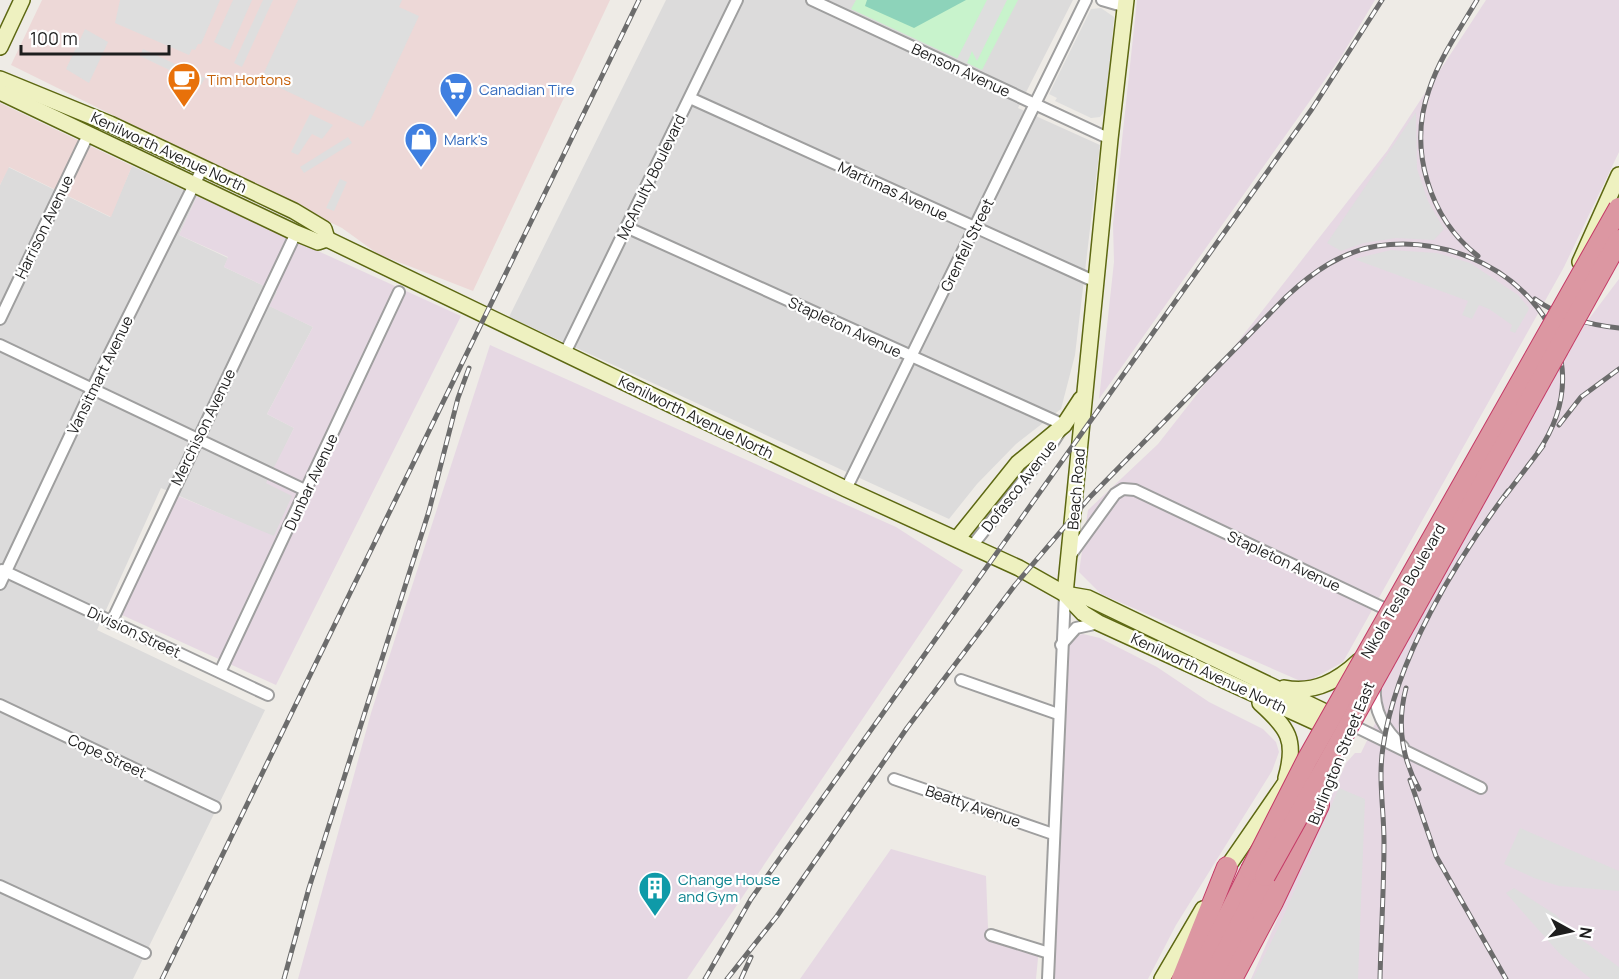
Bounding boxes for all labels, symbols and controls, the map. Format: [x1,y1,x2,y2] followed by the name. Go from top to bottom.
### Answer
[21,18,170,56] scale bar
[30,26,78,50] text: 100 m
[908,38,1014,102] street label: Benson Avenue
[166,61,202,108] cafe icon: Tim Hortons
[207,69,291,90] place label: Tim Hortons
[438,71,474,118] supermarket icon: Canadian Tire
[479,79,575,100] place label: Canadian Tire
[88,107,251,197] street label: Kenilworth Avenue North
[612,111,690,243] street label: McAnulty Boulevard
[403,121,439,168] shop icon: Mark's
[444,129,488,150] place label: Mark's
[835,156,952,226] street label: Martimas Avenue
[10,171,78,282] street label: Harrison Avenue
[935,195,999,295] street label: Grenfell Street
[785,292,905,363] street label: Stapleton Avenue
[62,312,138,438] street label: Vansitmart Avenue
[166,365,240,489] street label: Merchison Avenue
[615,370,777,464] street label: Kenilworth Avenue North
[279,430,343,534] street label: Dunbar Avenue
[976,435,1062,536] street label: Dofasco Avenue
[1062,447,1090,531] street label: Beach Road
[1356,520,1450,662] street label: Nikola Tesla Boulevard
[1224,526,1344,597] street label: Stapleton Avenue
[84,601,184,663] street label: Division Street
[1128,628,1291,718] street label: Kenilworth Avenue North
[1303,678,1379,828] street label: Burlington Street East
[64,729,150,783] street label: Cope Street
[923,780,1024,832] street label: Beatty Avenue
[678,869,780,907] place label: Change House and Gym
[637,870,673,917] building icon: Change House and Gym
[1541,901,1601,961] north arrow
[1574,926,1598,940] text: N

